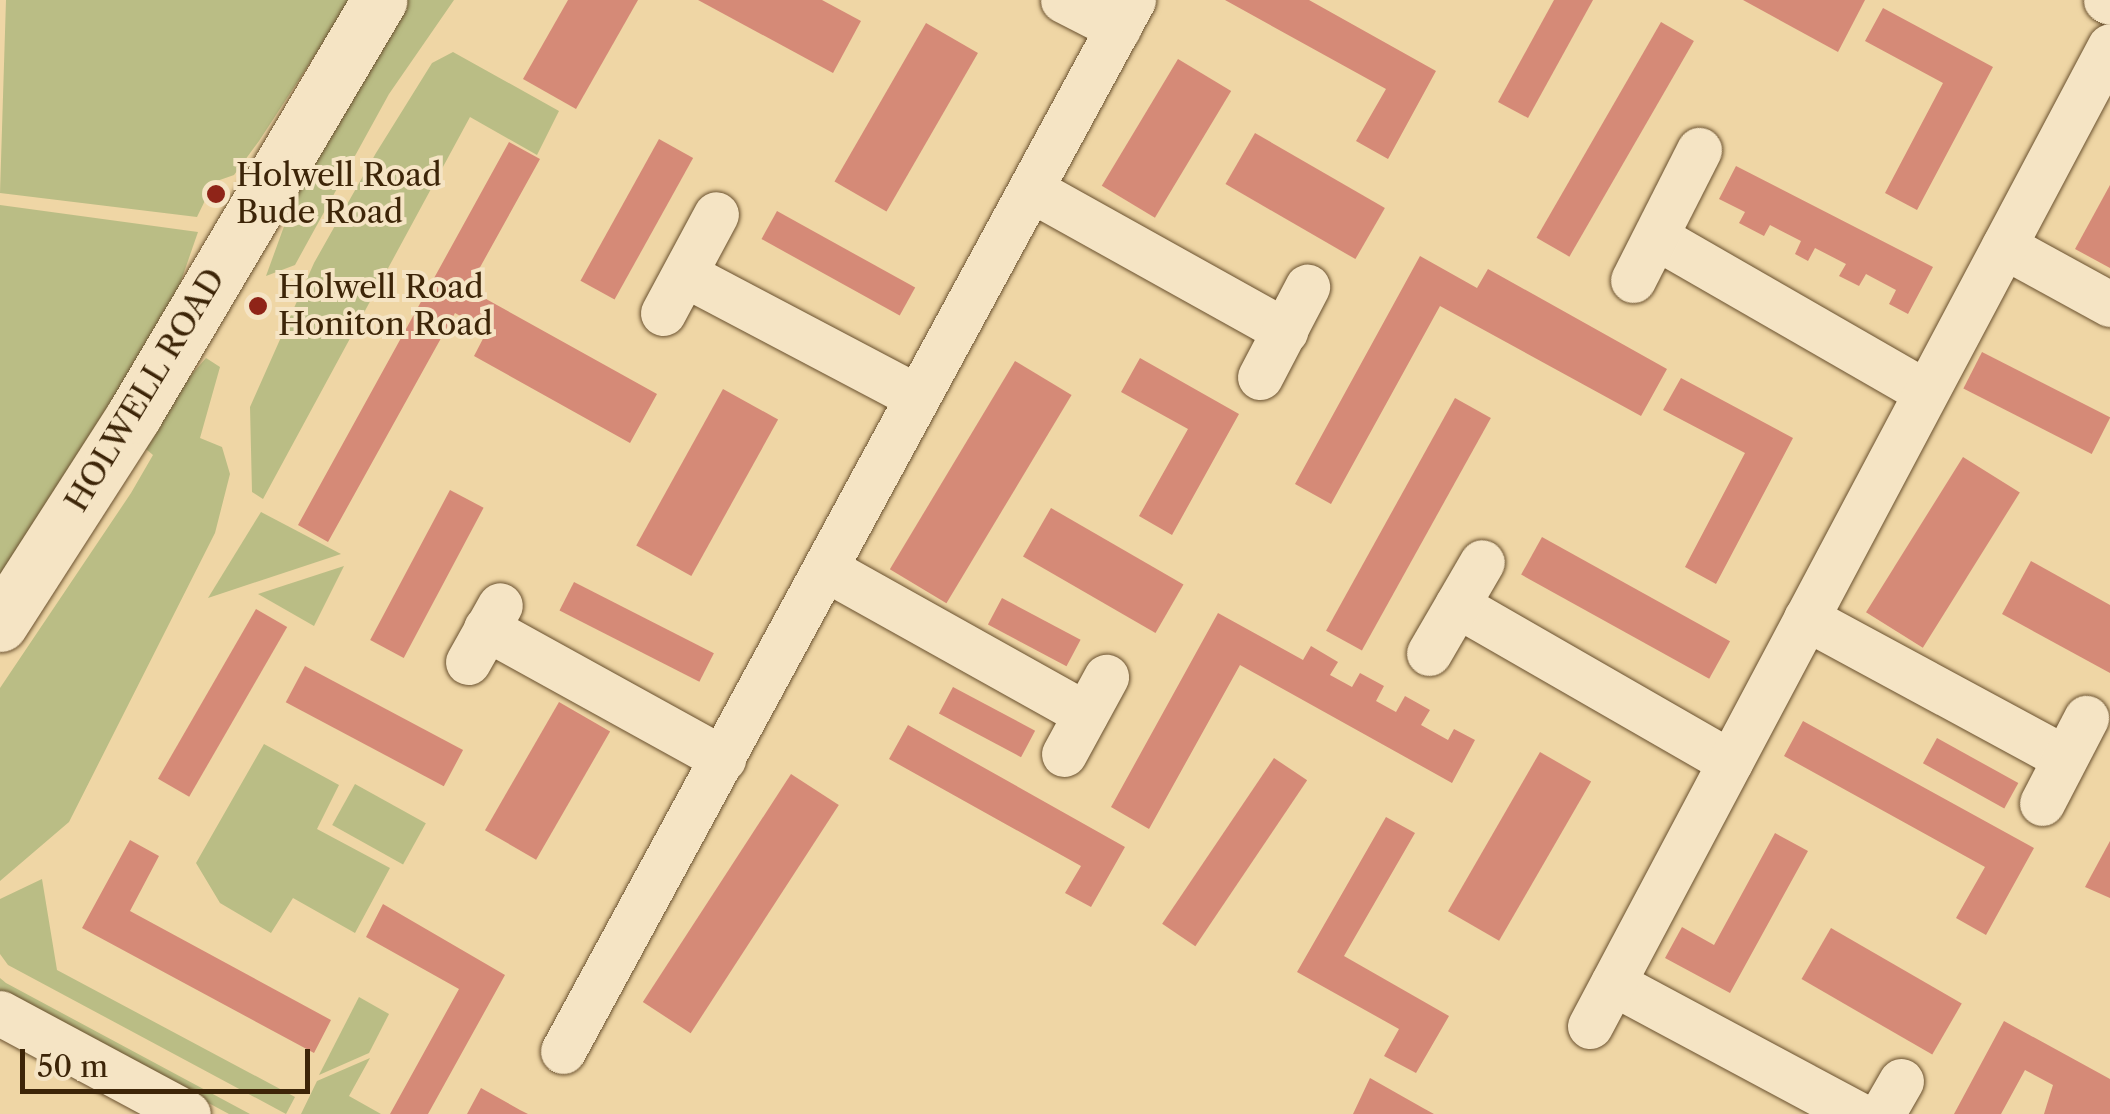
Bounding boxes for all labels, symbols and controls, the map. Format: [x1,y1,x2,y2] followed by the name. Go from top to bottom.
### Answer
[236,157,442,232] place label: Holwell Road Bude Road
[205,183,227,205] marker: Holwell Road Bude Road
[57,261,233,519] street label: HOLWELL ROAD
[278,269,493,344] place label: Holwell Road Honiton Road
[247,295,269,317] marker: Holwell Road Honiton Road
[25,1029,315,1091] scale bar
[37,1048,108,1085] text: 50 m

